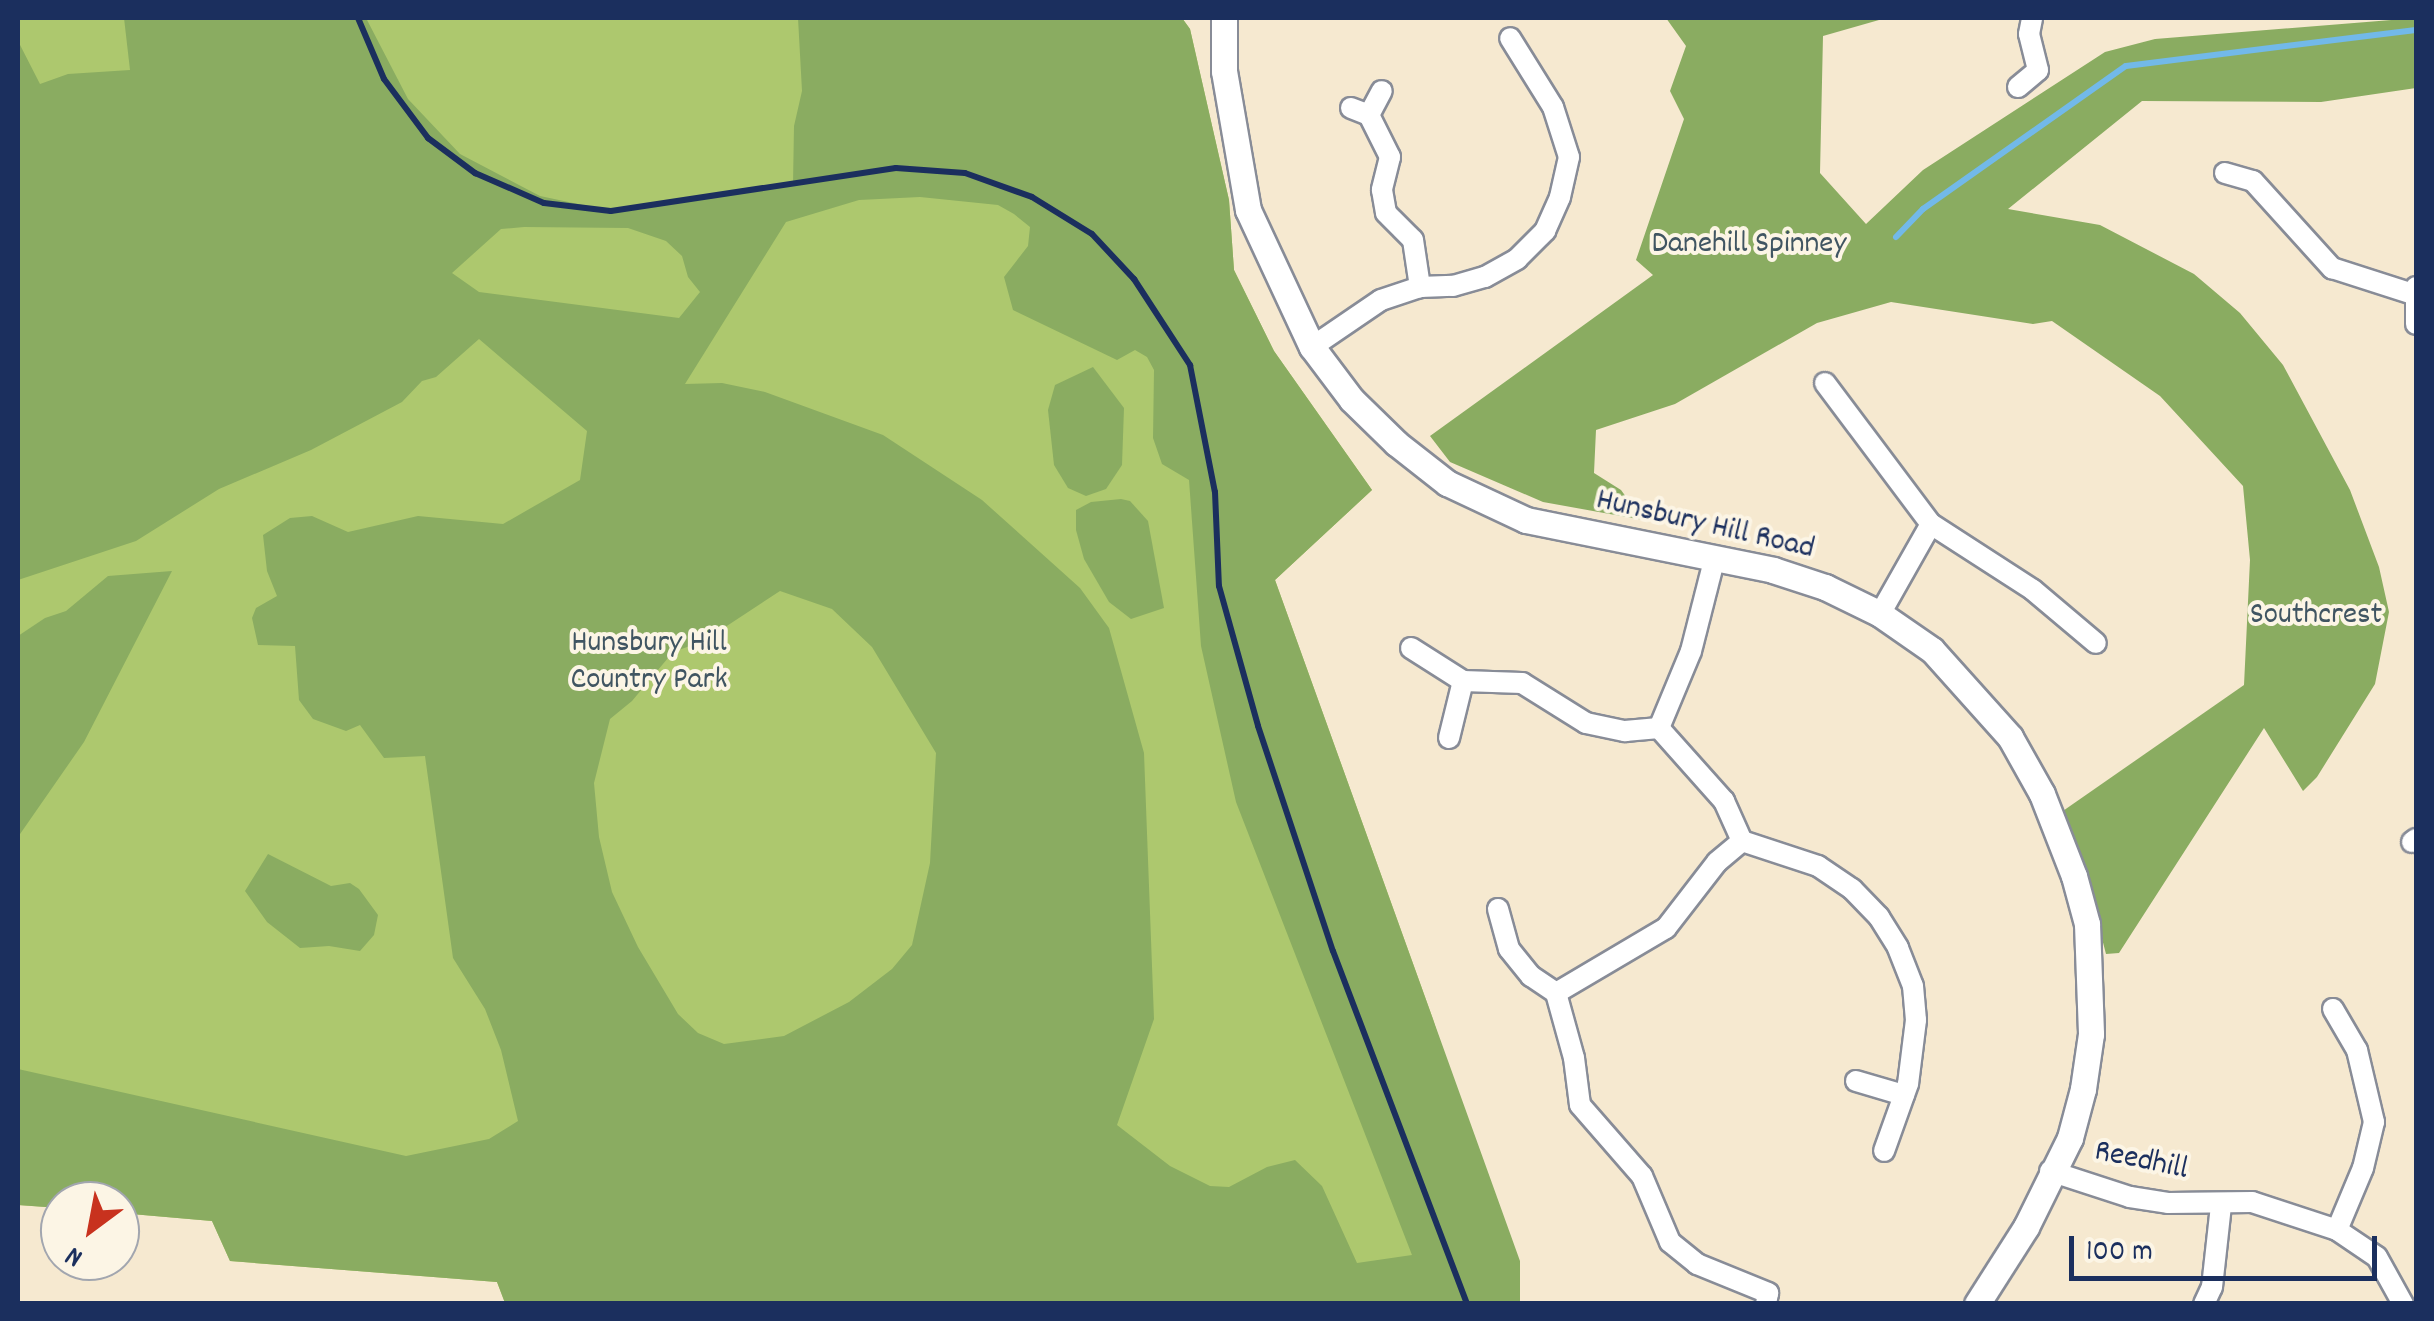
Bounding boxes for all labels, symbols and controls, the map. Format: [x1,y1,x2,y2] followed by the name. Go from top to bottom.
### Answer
[1652,226,1846,264] park label: Danehill Spinney
[1592,482,1818,570] street label: Hunsbury Hill Road
[2250,597,2382,635] park label: Southcrest
[570,626,728,701] park label: Hunsbury Hill Country Park
[2091,1133,2191,1191] street label: Reedhill
[40,1181,140,1281] north arrow
[2074,1216,2382,1278] scale bar
[2086,1232,2153,1275] text: 100 m
[59,1234,92,1275] text: N

